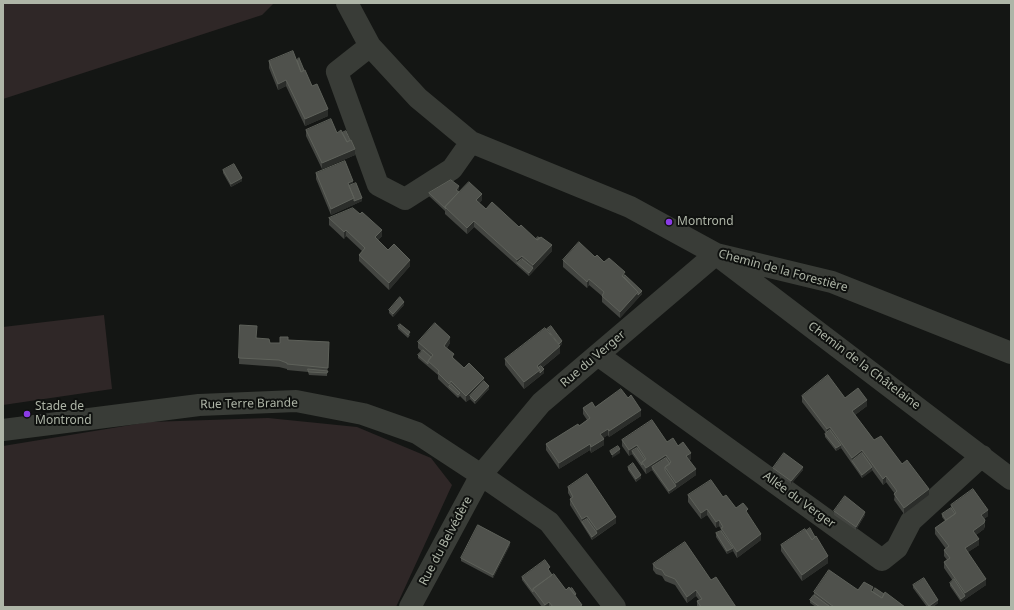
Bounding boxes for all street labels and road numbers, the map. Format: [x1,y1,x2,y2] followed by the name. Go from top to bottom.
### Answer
[717,247,849,295] street label: Chemin de la Forestière
[805,319,923,413] street label: Chemin de la Châtelaine
[558,328,628,390] street label: Rue du Verger
[200,396,298,412] street label: Rue Terre Brande
[760,469,838,531] street label: Allée du Verger
[416,494,476,588] street label: Rue du Belvédère

